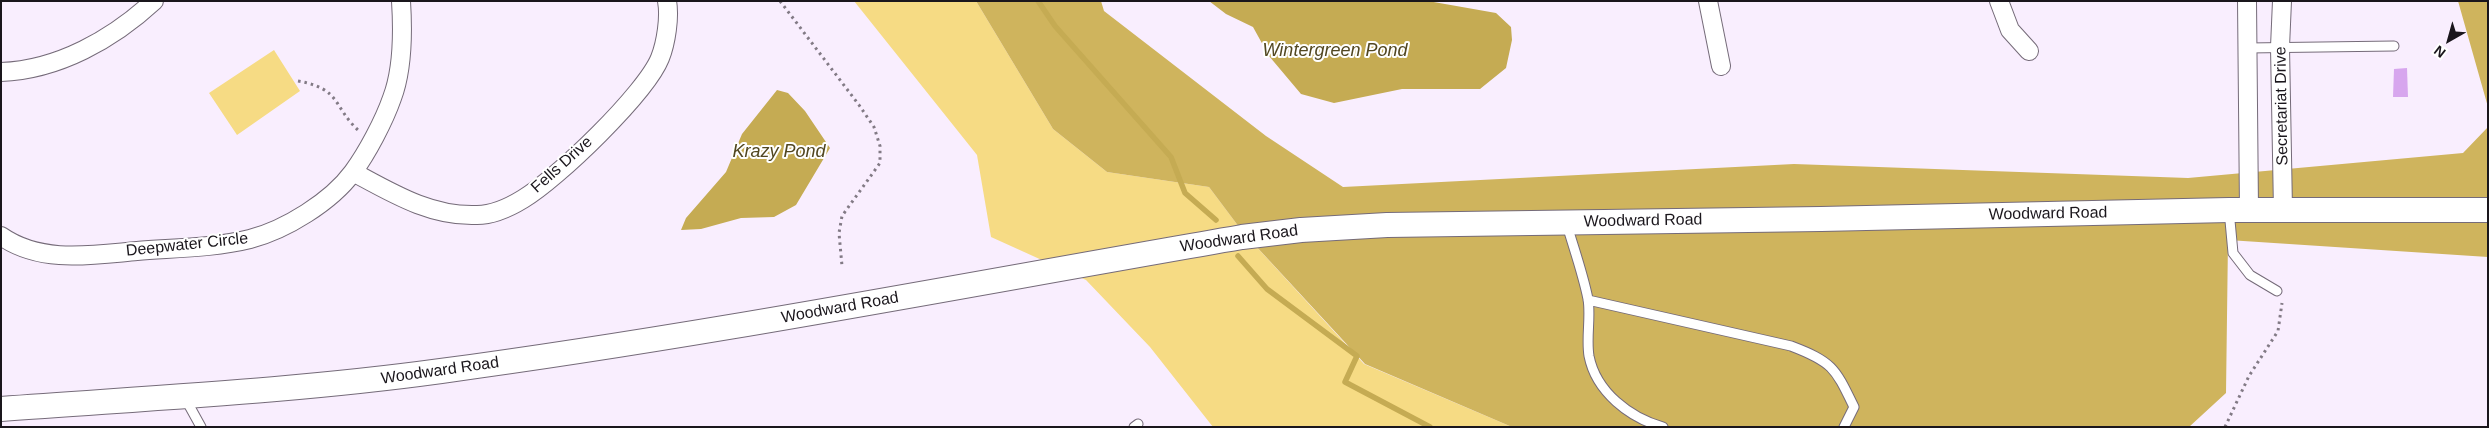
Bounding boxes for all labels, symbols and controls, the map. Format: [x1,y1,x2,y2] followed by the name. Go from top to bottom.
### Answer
[2424,15,2474,65] north arrow
[1263,40,1407,62] water label: Wintergreen Pond
[2431,42,2449,61] text: N
[2271,46,2293,166] street label: Secretariat Drive
[527,133,597,197] street label: Fells Drive
[732,141,826,163] water label: Krazy Pond
[1988,203,2108,225] street label: Woodward Road
[1583,210,1703,232] street label: Woodward Road
[1179,221,1299,257] street label: Woodward Road
[125,229,249,261] street label: Deepwater Circle
[780,288,900,328] street label: Woodward Road
[380,353,500,389] street label: Woodward Road

